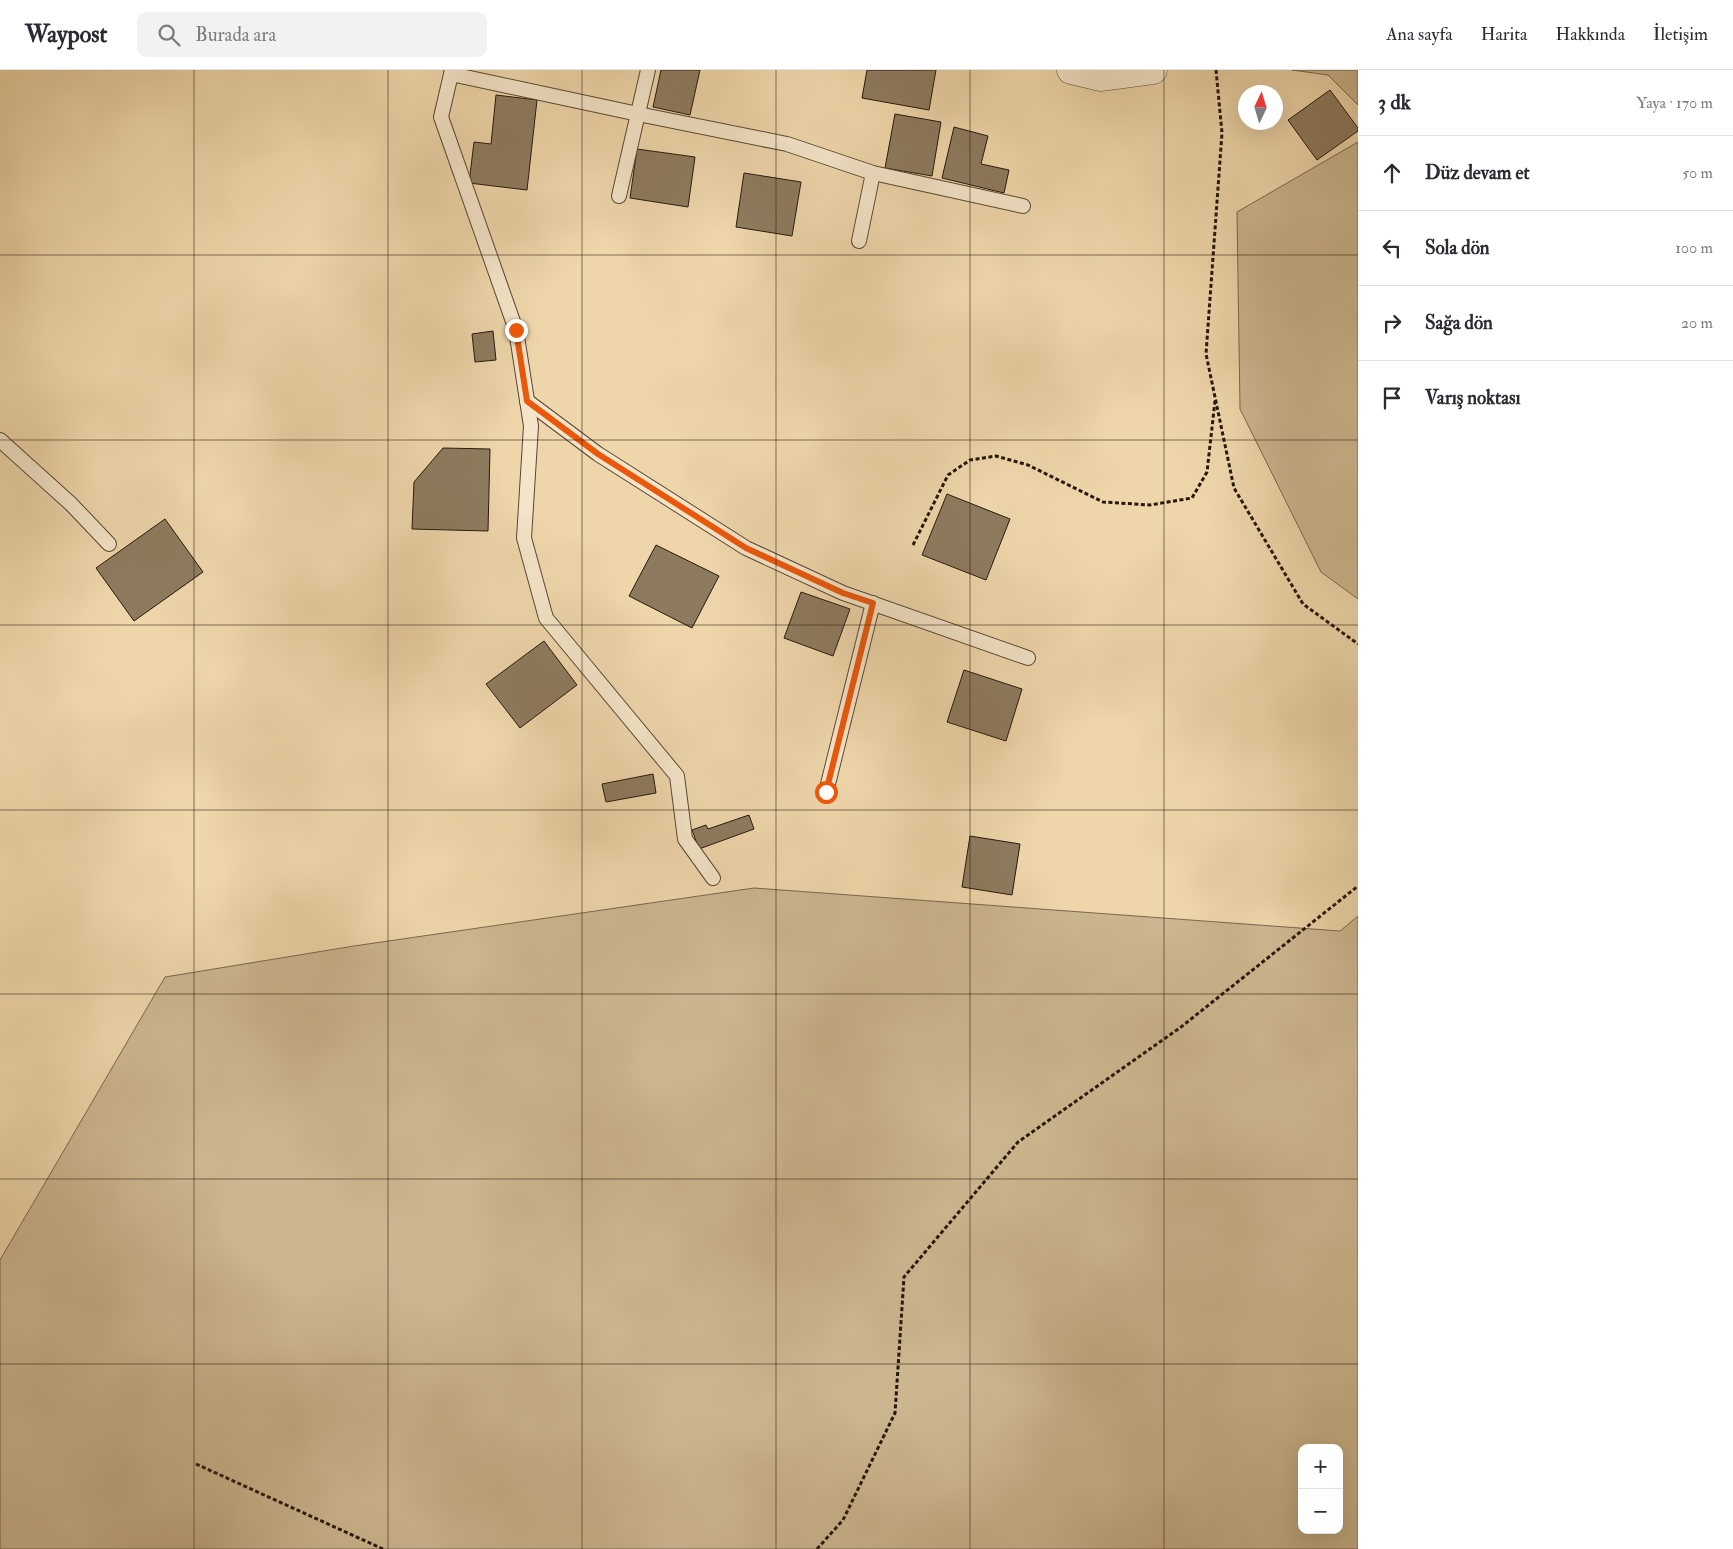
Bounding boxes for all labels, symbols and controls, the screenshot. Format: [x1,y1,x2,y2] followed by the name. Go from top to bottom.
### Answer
[137,12,487,57] search box
[25,19,107,50] text: Waypost
[155,21,183,49] icon: search
[195,23,276,47] text: Burada ara
[1386,23,1453,46] text: Ana sayfa
[1481,23,1528,46] text: Harita
[1556,23,1625,46] text: Hakkında
[1653,23,1708,46] text: İletişim
[1238,85,1283,130] north arrow
[1378,89,1411,116] text: 3 dk
[1637,93,1713,113] text: Yaya · 170 m
[1378,159,1406,187] icon: ahead
[1425,161,1530,185] text: Düz devam et
[1682,163,1713,183] text: 50 m
[1378,234,1406,262] icon: left
[1425,236,1490,260] text: Sola dön
[1675,238,1713,258] text: 100 m
[1378,309,1406,337] icon: right
[1425,311,1493,335] text: Sağa dön
[1681,313,1713,333] text: 20 m
[505,319,528,342] route end
[1378,384,1406,412] icon: arrive
[1425,386,1521,410] text: Varış noktası
[815,781,838,804] route start
[1298,1444,1343,1534] map controls
[1298,1444,1343,1489] button: +
[1298,1489,1343,1534] button: −

